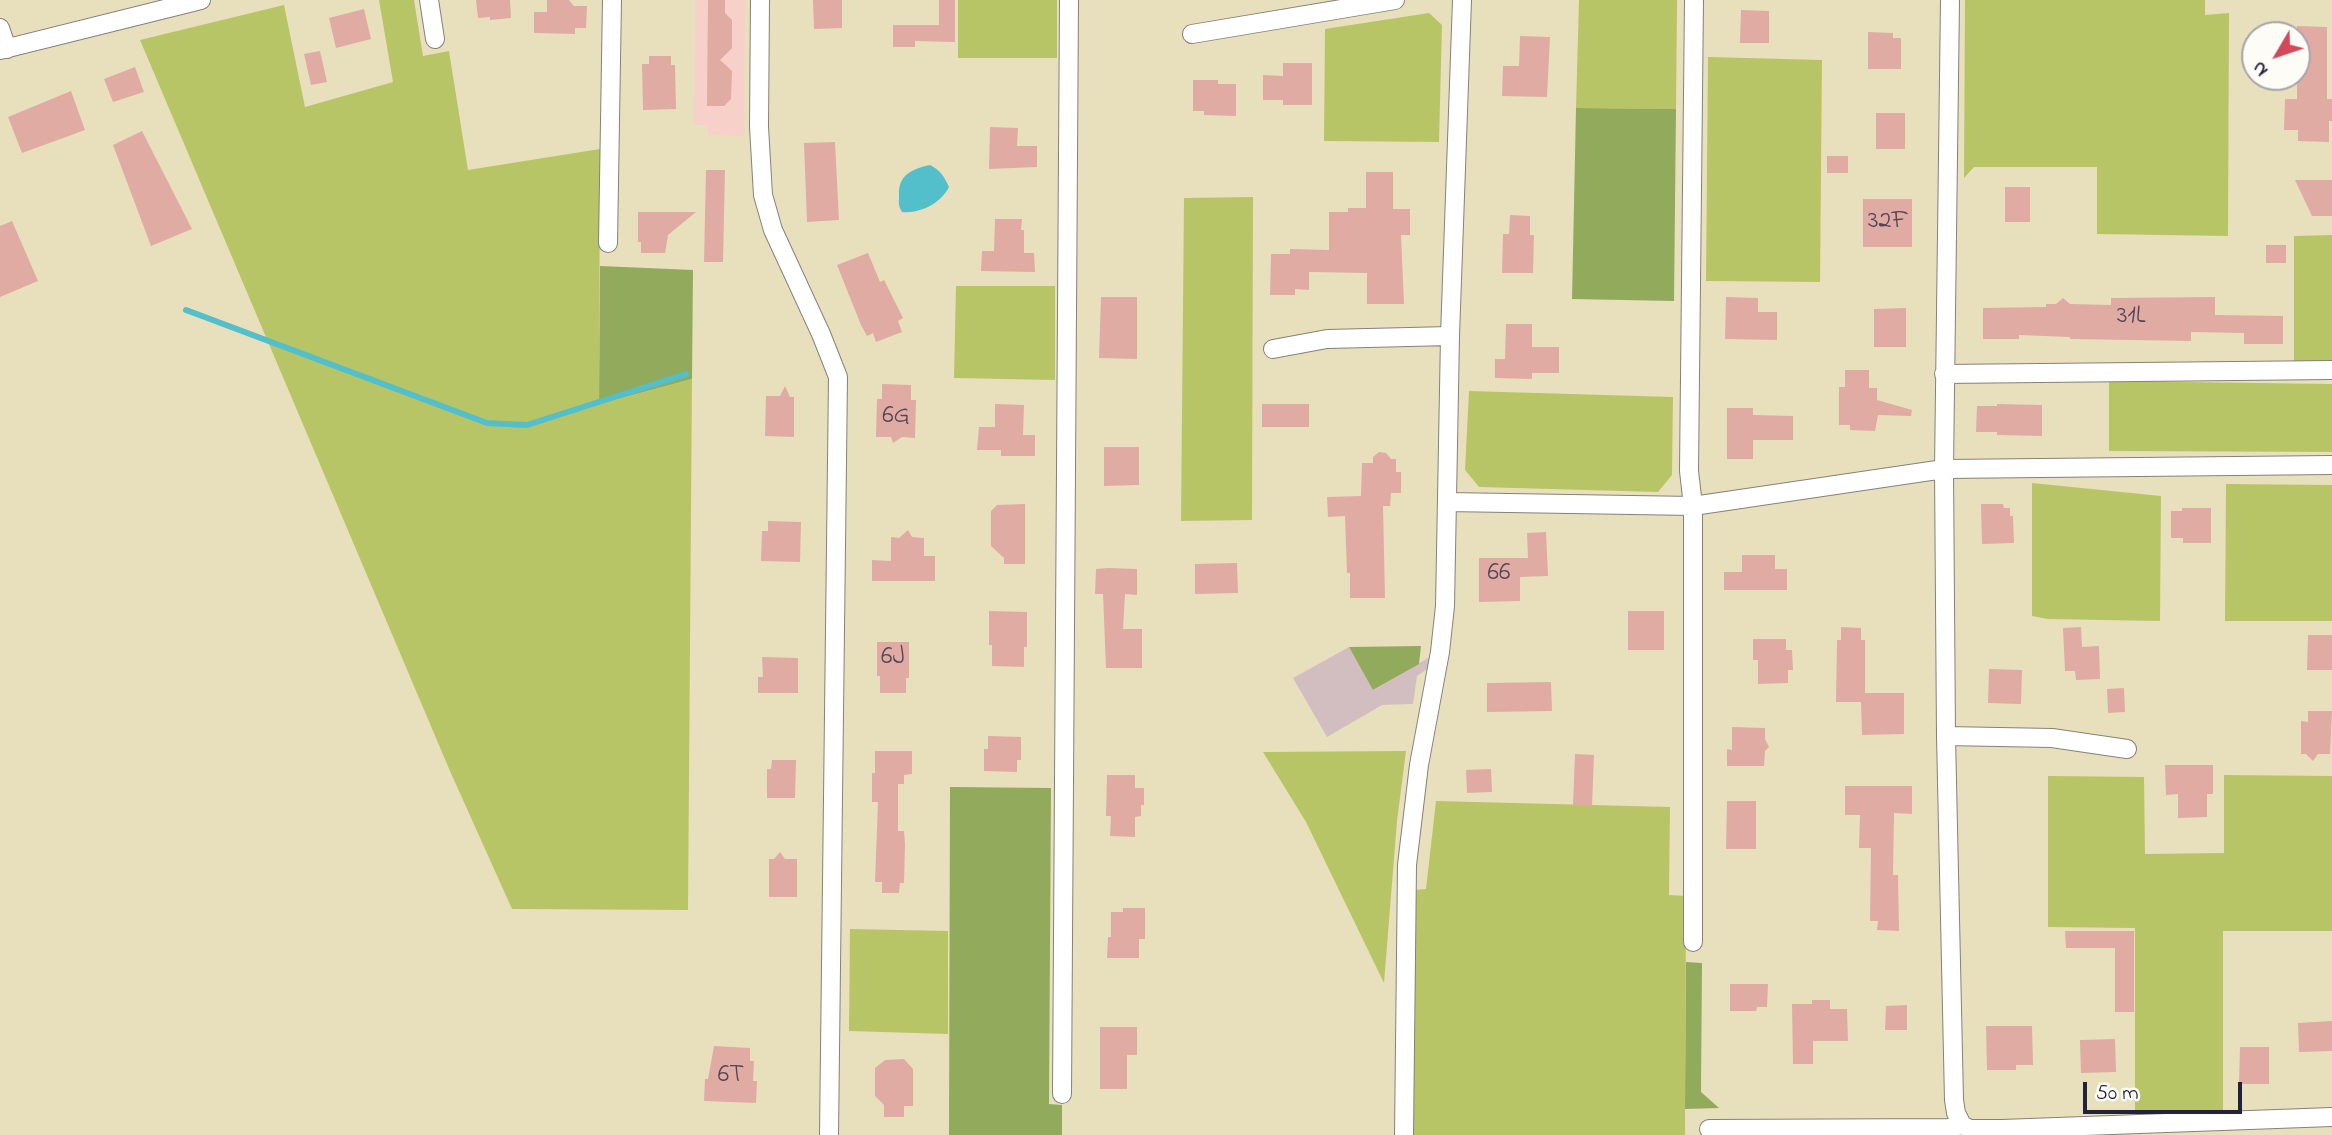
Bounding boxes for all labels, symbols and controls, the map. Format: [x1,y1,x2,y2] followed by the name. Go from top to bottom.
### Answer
[2241,21,2311,91] north arrow
[2246,55,2275,82] text: N
[1868,207,1908,239] house number: 32F
[2117,302,2145,334] house number: 31L
[882,402,910,434] house number: 6G
[1488,559,1510,591] house number: 66
[881,643,905,675] house number: 6J
[718,1061,744,1093] house number: 6T
[2087,1068,2246,1112] scale bar
[2096,1079,2139,1109] text: 50 m

